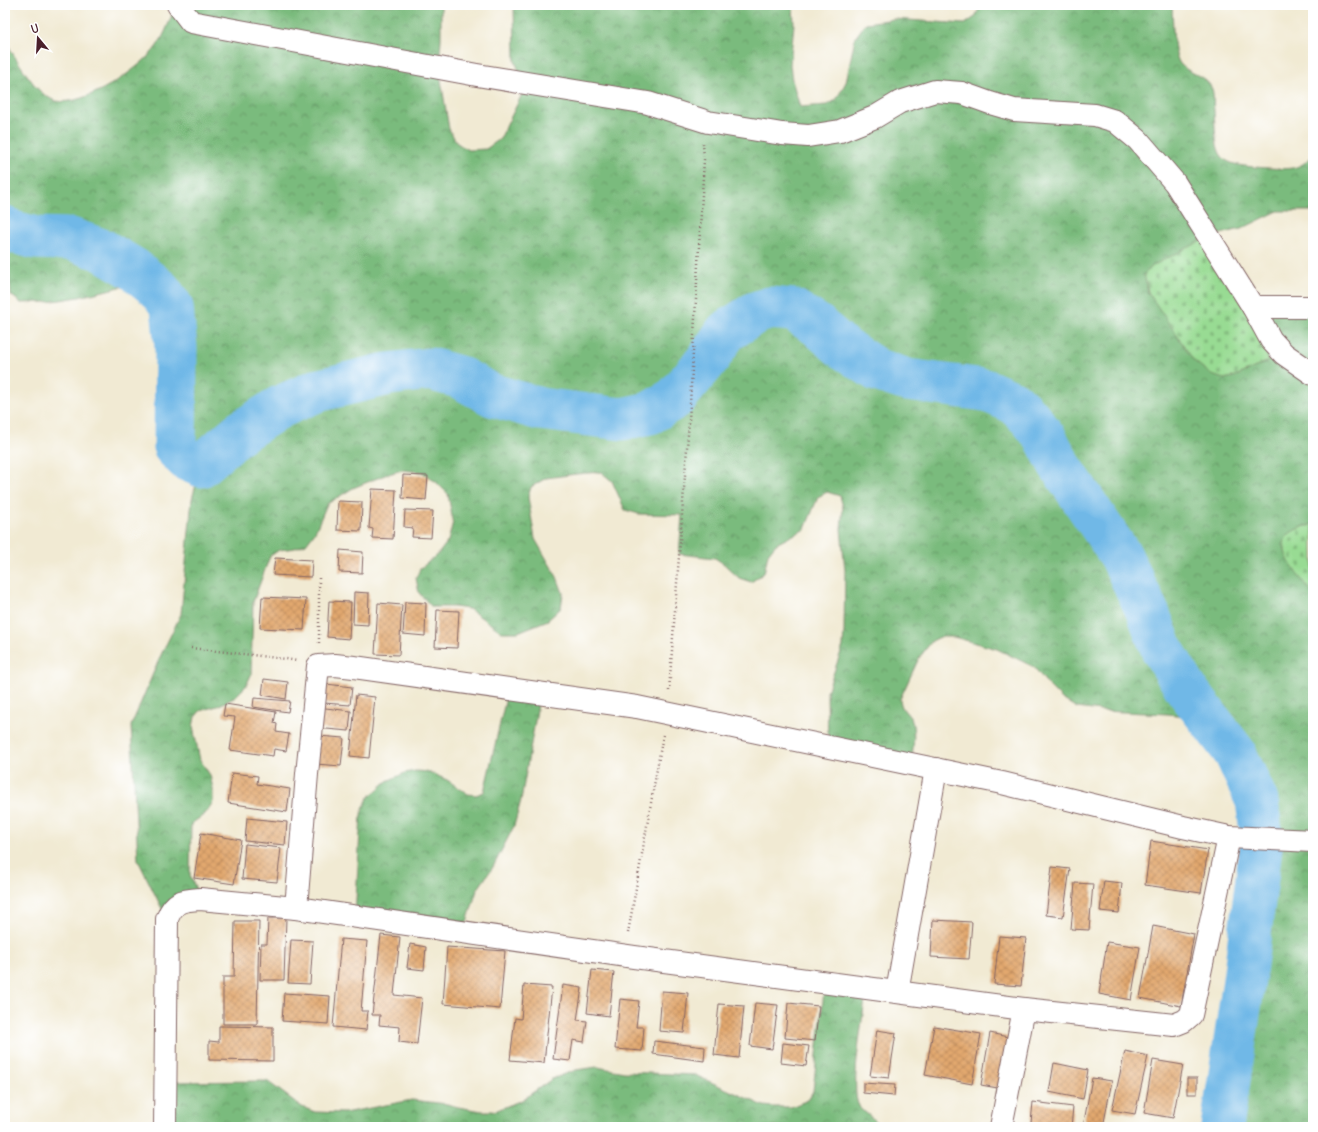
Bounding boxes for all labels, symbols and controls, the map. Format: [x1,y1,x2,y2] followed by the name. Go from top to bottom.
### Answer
[18,18,58,58] north arrow
[29,21,41,36] text: U

